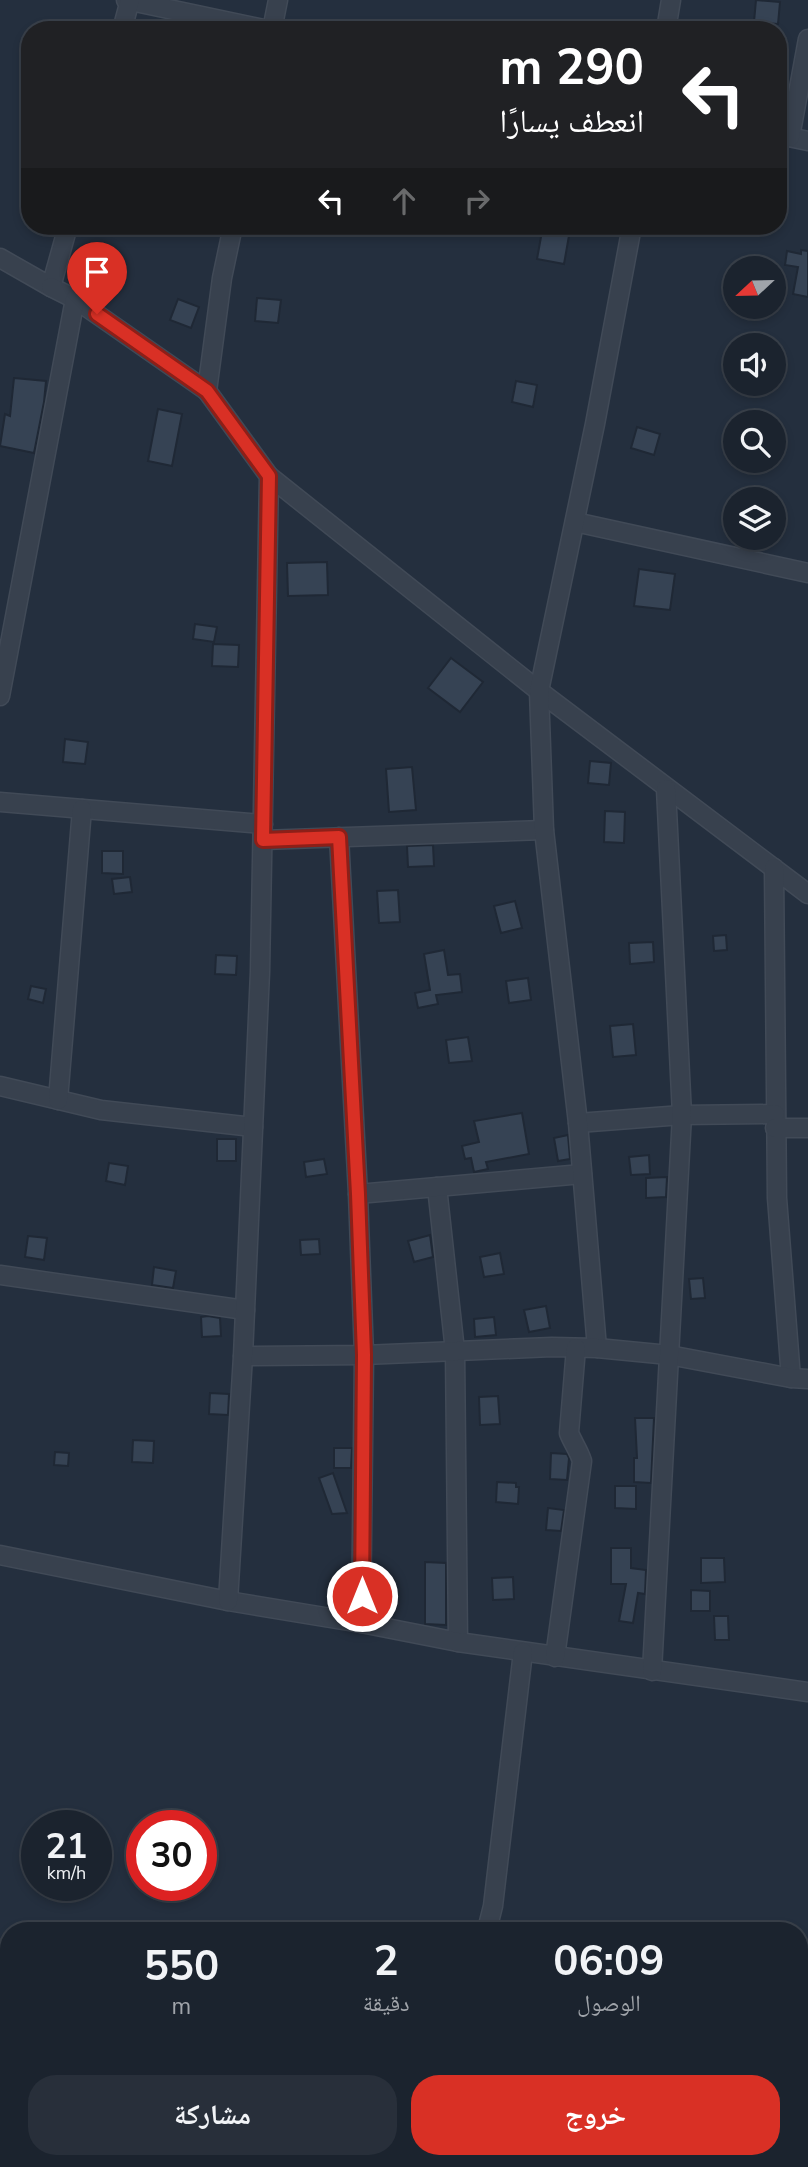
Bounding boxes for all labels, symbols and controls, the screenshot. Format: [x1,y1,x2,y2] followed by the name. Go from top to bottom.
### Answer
[500,34,644,101] text: 290 m
[668,49,759,140] icon: left
[500,100,644,143] text: انعطف يسارًا
[312,182,350,220] icon: left
[385,182,423,220] icon: ahead
[458,182,496,220] icon: right
[67,242,127,314] pin
[78,253,116,291] icon: arrive
[723,256,786,318] north arrow
[723,256,786,550] map controls
[723,333,786,396] button: sound
[723,410,786,473] button: search
[723,487,786,550] button: layers
[325,1559,399,1633] position arrow
[126,1810,217,1901] speed limit sign: 30
[45,1823,88,1870] text: 21
[47,1861,86,1885] text: km/h
[374,1933,399,1990] text: 2
[553,1933,664,1990] text: 06:09
[144,1938,219,1995] text: 550
[363,1988,410,2019] text: دقيقة
[577,1988,641,2019] text: الوصول
[172,1991,191,2022] text: m
[28,2075,397,2155] button: مشاركة
[411,2075,780,2155] button: خروج

